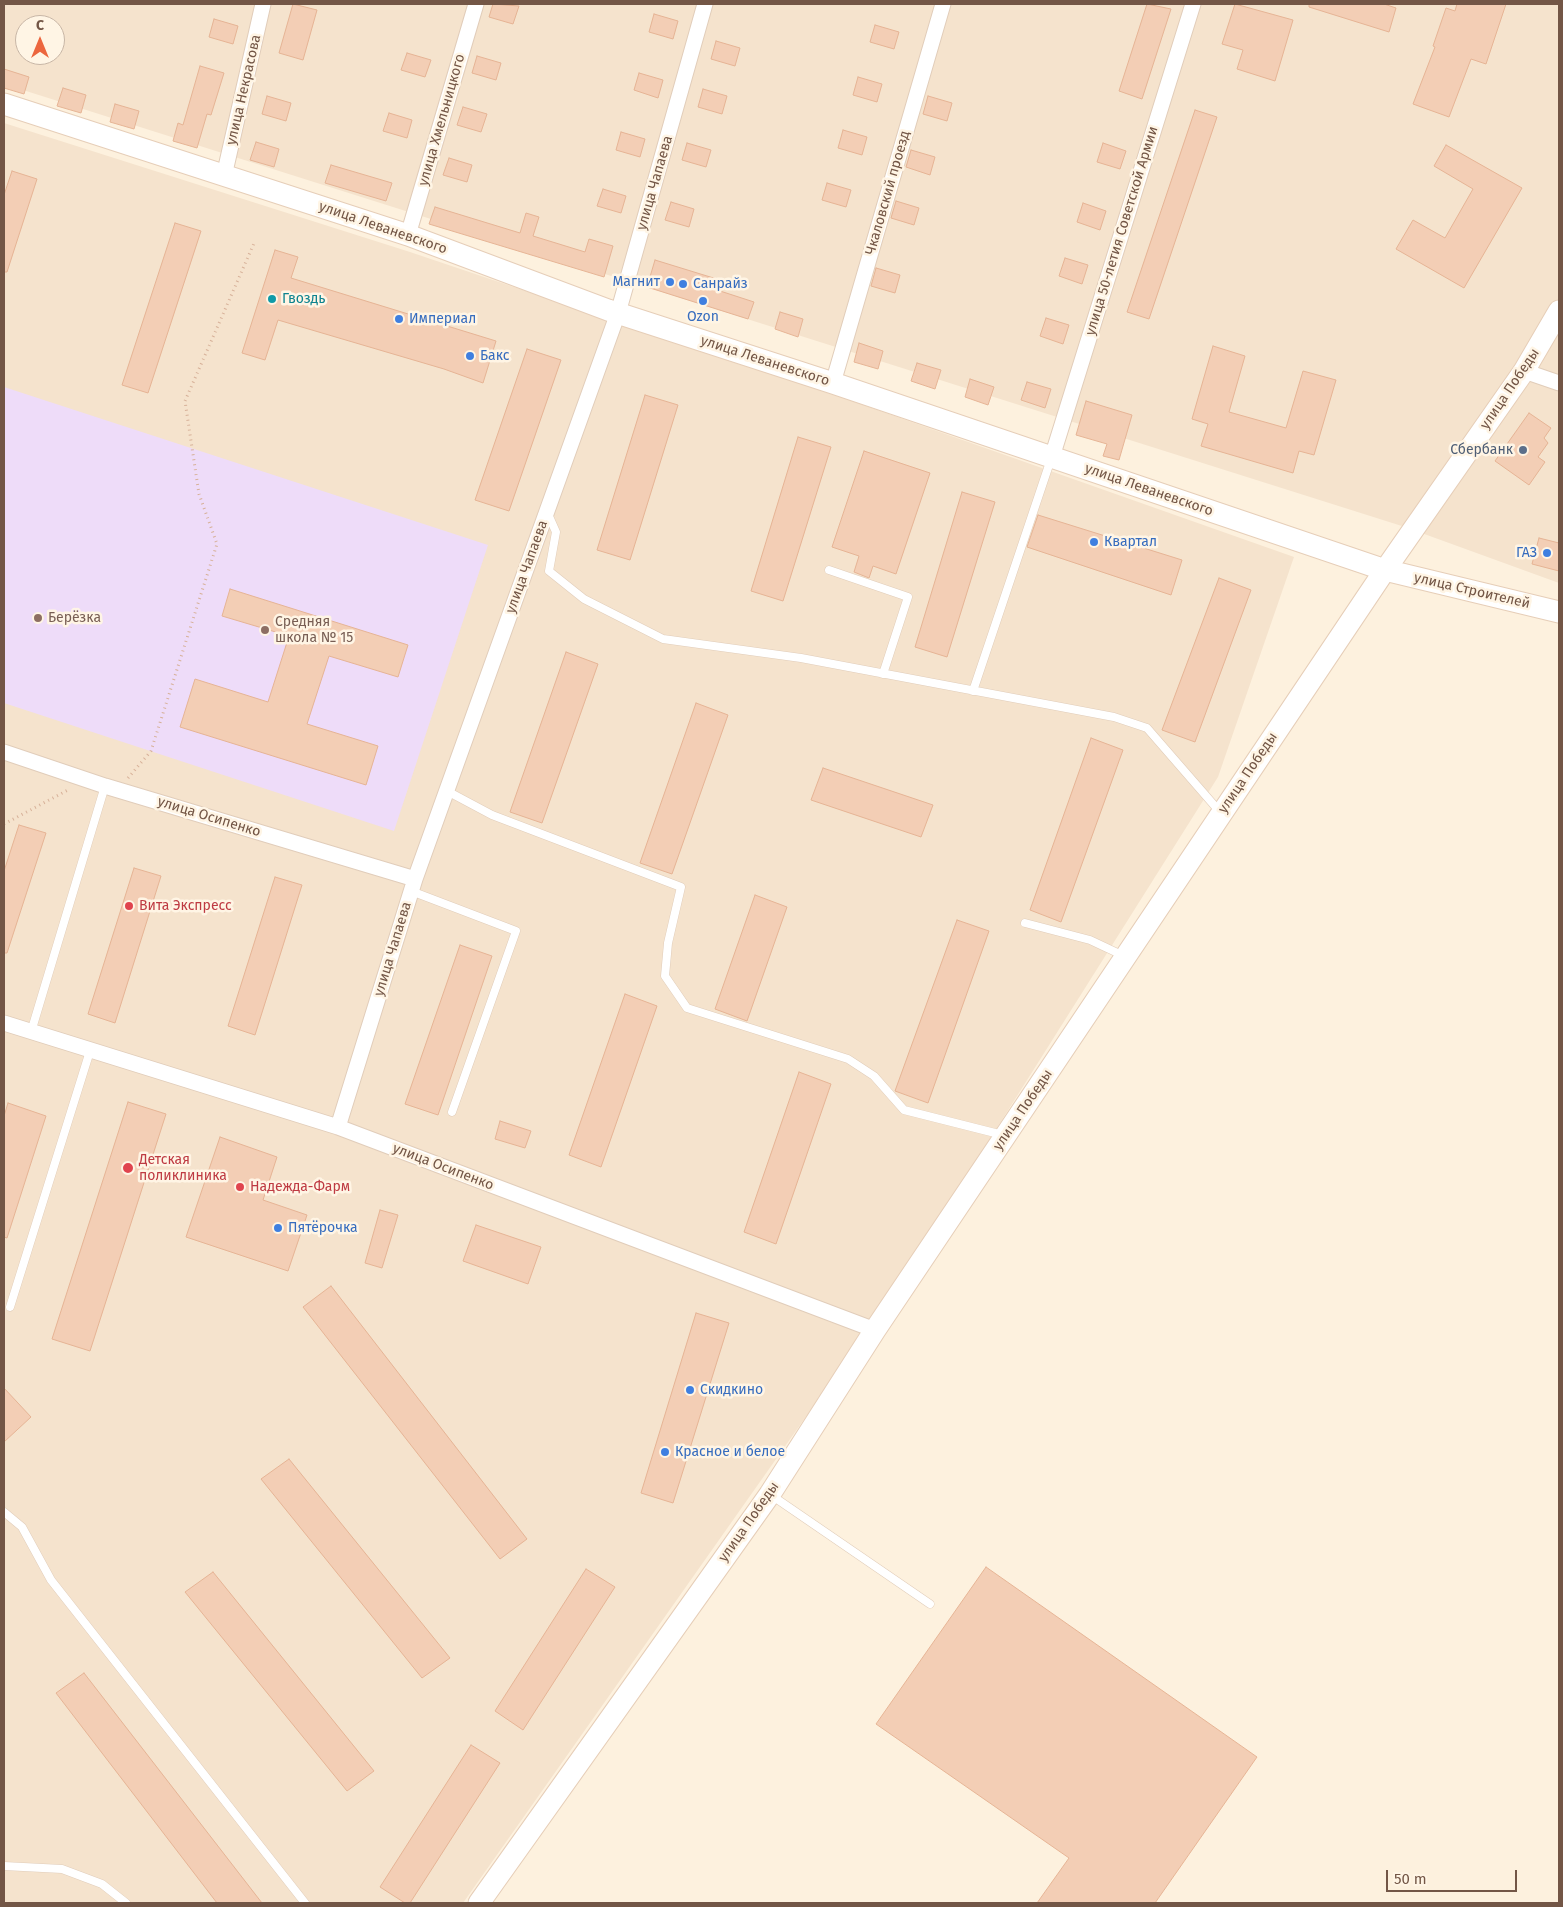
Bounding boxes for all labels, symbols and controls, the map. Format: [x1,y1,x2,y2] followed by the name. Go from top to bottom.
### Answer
[15,15,65,65] north arrow
[36,17,44,34] text: С
[223,33,265,147] street label: улица Некрасова
[415,52,469,188] street label: улица Хмельницкого
[1082,124,1162,338] street label: улица 50-летия Советской Армии
[862,129,914,257] street label: Чкаловский проезд
[633,134,677,232] street label: улица Чапаева
[317,198,449,258] street label: улица Леваневского
[612,274,660,290] place label: Магнит
[664,276,676,288] marker: Магнит
[693,276,748,292] place label: Санрайз
[677,278,689,290] marker: Санрайз
[282,291,326,307] place label: Гвоздь
[266,293,278,305] marker: Гвоздь
[697,295,709,307] marker: Ozon
[687,309,719,325] place label: Ozon
[409,311,476,327] place label: Империал
[393,313,405,325] marker: Империал
[698,332,832,390] street label: улица Леваневского
[1477,345,1543,433] street label: улица Победы
[480,348,510,364] place label: Бакс
[464,350,476,362] marker: Бакс
[1450,442,1513,458] place label: Сбербанк
[1517,444,1529,456] marker: Сбербанк
[1083,460,1215,520] street label: улица Леваневского
[502,518,552,616] street label: улица Чапаева
[1104,534,1157,550] place label: Квартал
[1088,536,1100,548] marker: Квартал
[1516,545,1537,561] place label: ГАЗ
[1541,547,1553,559] marker: ГАЗ
[1412,569,1532,613] street label: улица Строителей
[48,610,101,626] place label: Берёзка
[32,612,44,624] marker: Берёзка
[275,614,353,646] place label: Средняя школа № 15
[259,624,271,636] marker: Средняя школа № 15
[1215,729,1281,817] street label: улица Победы
[155,793,263,841] street label: улица Осипенко
[139,898,232,914] place label: Вита Экспресс
[123,900,135,912] marker: Вита Экспресс
[371,900,415,998] street label: улица Чапаева
[990,1066,1056,1154] street label: улица Победы
[390,1140,496,1194] street label: улица Осипенко
[139,1152,227,1184] place label: Детская поликлиника
[121,1161,135,1175] marker: Детская поликлиника
[250,1179,350,1195] place label: Надежда-Фарм
[234,1181,246,1193] marker: Надежда-Фарм
[288,1220,358,1236] place label: Пятёрочка
[272,1222,284,1234] marker: Пятёрочка
[700,1382,763,1398] place label: Скидкино
[684,1384,696,1396] marker: Скидкино
[675,1444,785,1460] place label: Красное и белое
[659,1446,671,1458] marker: Красное и белое
[715,1479,783,1565] street label: улица Победы
[1388,1860,1519,1892] scale bar
[1394,1870,1427,1888] text: 50 m

